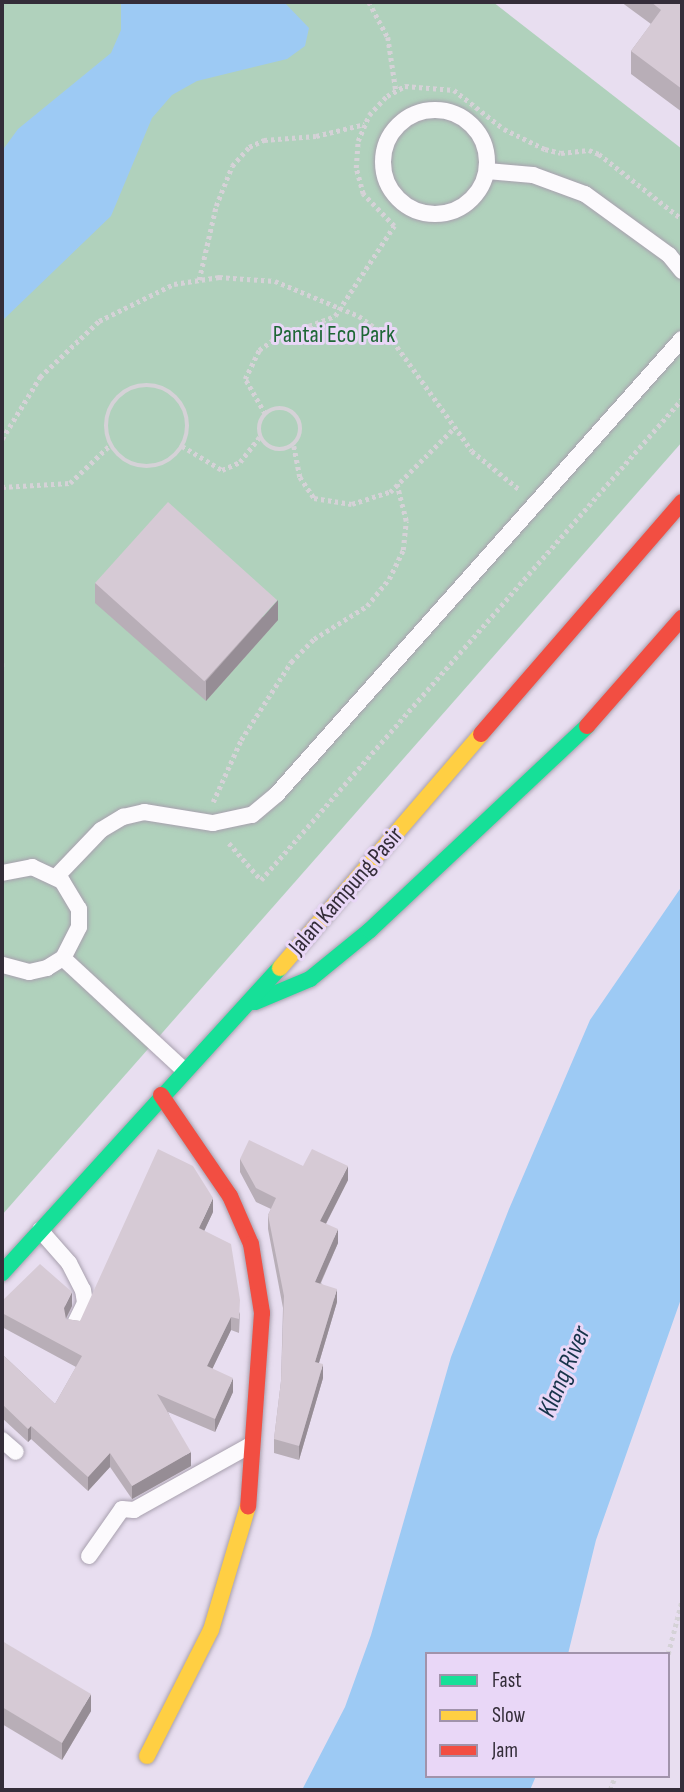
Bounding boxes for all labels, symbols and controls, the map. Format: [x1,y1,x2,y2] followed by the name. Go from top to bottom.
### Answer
[273,321,395,349] park label: Pantai Eco Park
[283,821,409,961] street label: Jalan Kampung Pasir
[532,1322,598,1422] water label: Klang River
[425,1652,670,1778] legend
[492,1668,522,1693] text: Fast
[492,1703,525,1728] text: Slow
[492,1738,518,1763] text: Jam

